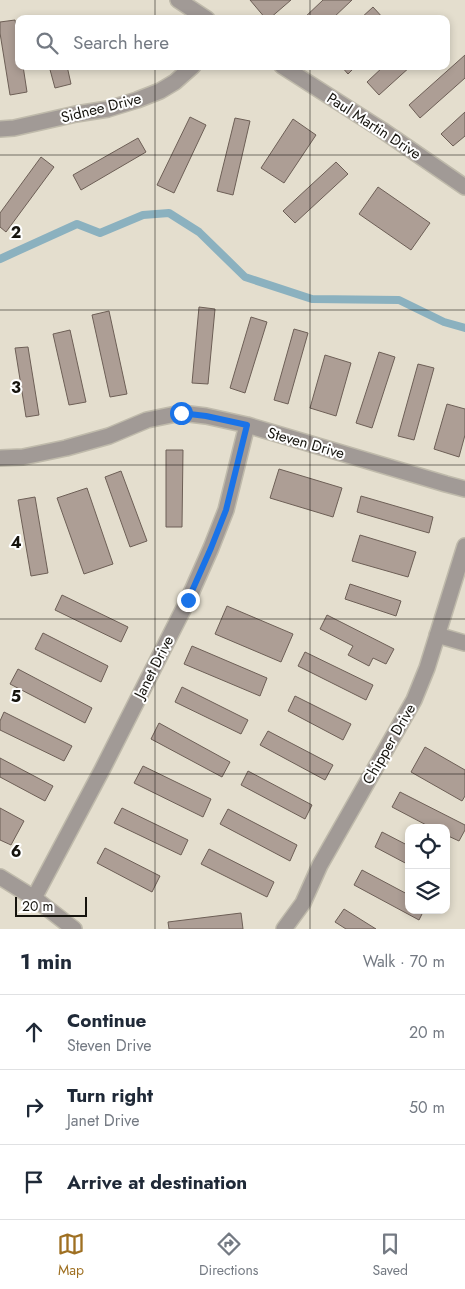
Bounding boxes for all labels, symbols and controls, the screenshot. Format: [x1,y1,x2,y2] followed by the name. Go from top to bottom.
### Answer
[15,15,450,70] search box
[33,29,61,57] icon: search
[73,29,169,56] text: Search here
[59,87,144,129] street label: Sidnee Drive
[322,87,426,165] street label: Paul Martin Drive
[11,221,21,244] text: 2
[11,376,21,399] text: 3
[170,402,193,425] route start
[265,422,347,465] street label: Steven Drive
[10,531,22,554] text: 4
[177,589,200,612] route end
[128,632,179,704] street label: Janet Drive
[11,685,21,708] text: 5
[357,699,421,788] street label: Chipper Drive
[405,824,450,914] map controls
[405,824,450,869] button: locate
[11,840,21,863] text: 6
[405,869,450,914] button: layers
[15,894,88,917] scale bar
[22,896,54,916] text: 20 m
[20,947,72,977] text: 1 min
[363,950,445,973] text: Walk · 70 m
[67,1007,146,1034] text: Continue
[20,1018,48,1046] icon: ahead
[409,1021,445,1044] text: 20 m
[67,1034,151,1057] text: Steven Drive
[67,1082,153,1109] text: Turn right
[20,1093,48,1121] icon: right
[409,1096,445,1119] text: 50 m
[67,1109,139,1132] text: Janet Drive
[20,1168,48,1196] icon: arrive
[67,1169,247,1196] text: Arrive at destination
[57,1230,85,1280] tab: Map
[199,1230,258,1280] tab: Directions
[372,1230,408,1280] tab: Saved

